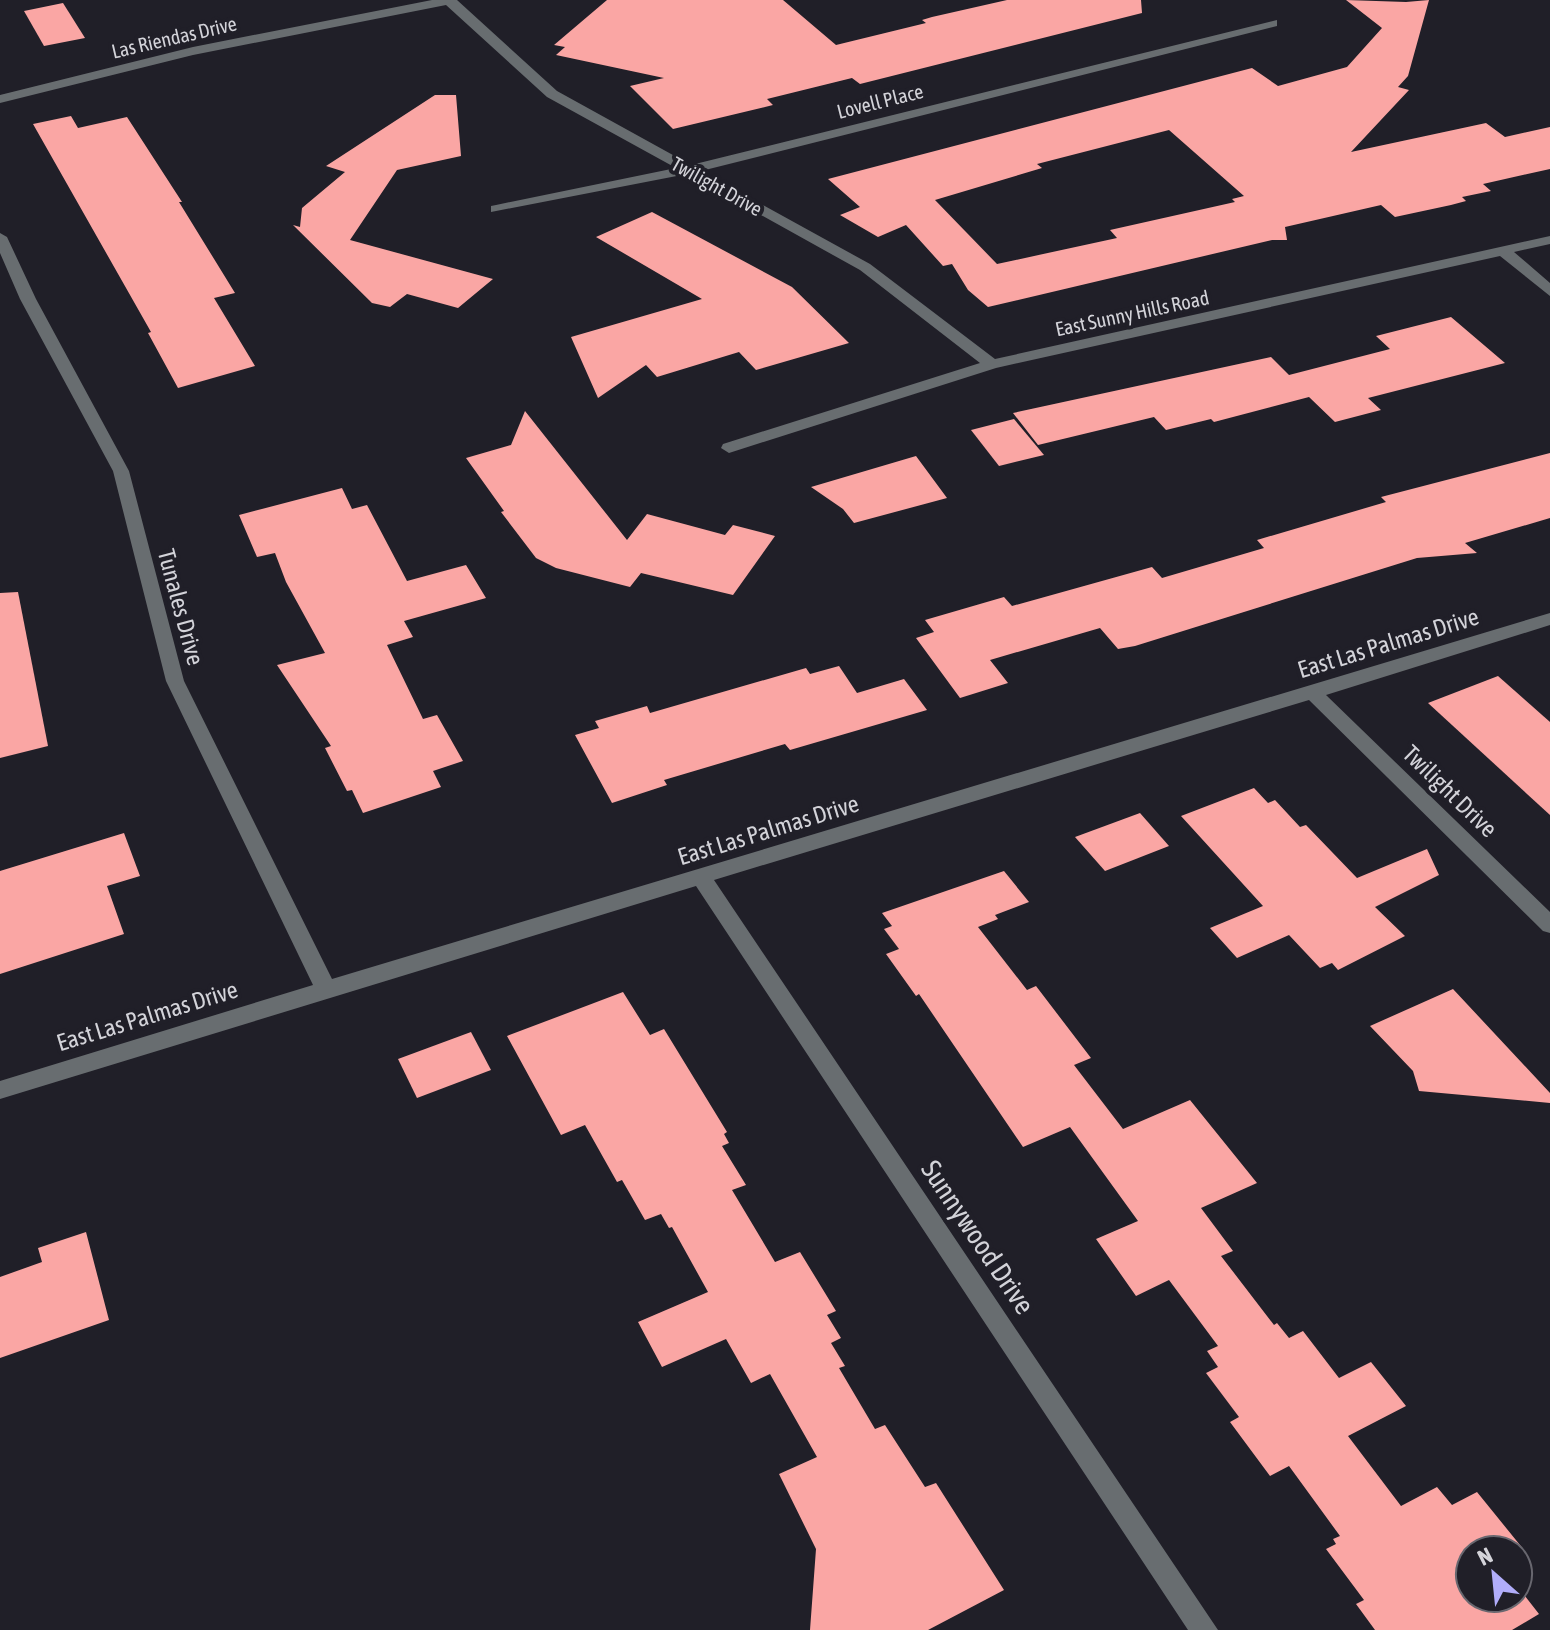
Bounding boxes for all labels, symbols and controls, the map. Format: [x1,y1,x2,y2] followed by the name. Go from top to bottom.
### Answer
[109,11,239,63] street label: Las Riendas Drive
[834,79,926,123] street label: Lovell Place
[668,152,766,220] street label: Twilight Drive
[1053,285,1211,341] street label: East Sunny Hills Road
[153,546,209,668] street label: Tunales Drive
[1294,603,1482,683] street label: East Las Palmas Drive
[1397,740,1503,842] street label: Twilight Drive
[674,790,862,870] street label: East Las Palmas Drive
[53,976,241,1056] street label: East Las Palmas Drive
[915,1154,1041,1320] street label: Sunnywood Drive
[1454,1534,1534,1614] north arrow
[1473,1542,1497,1571] text: N

